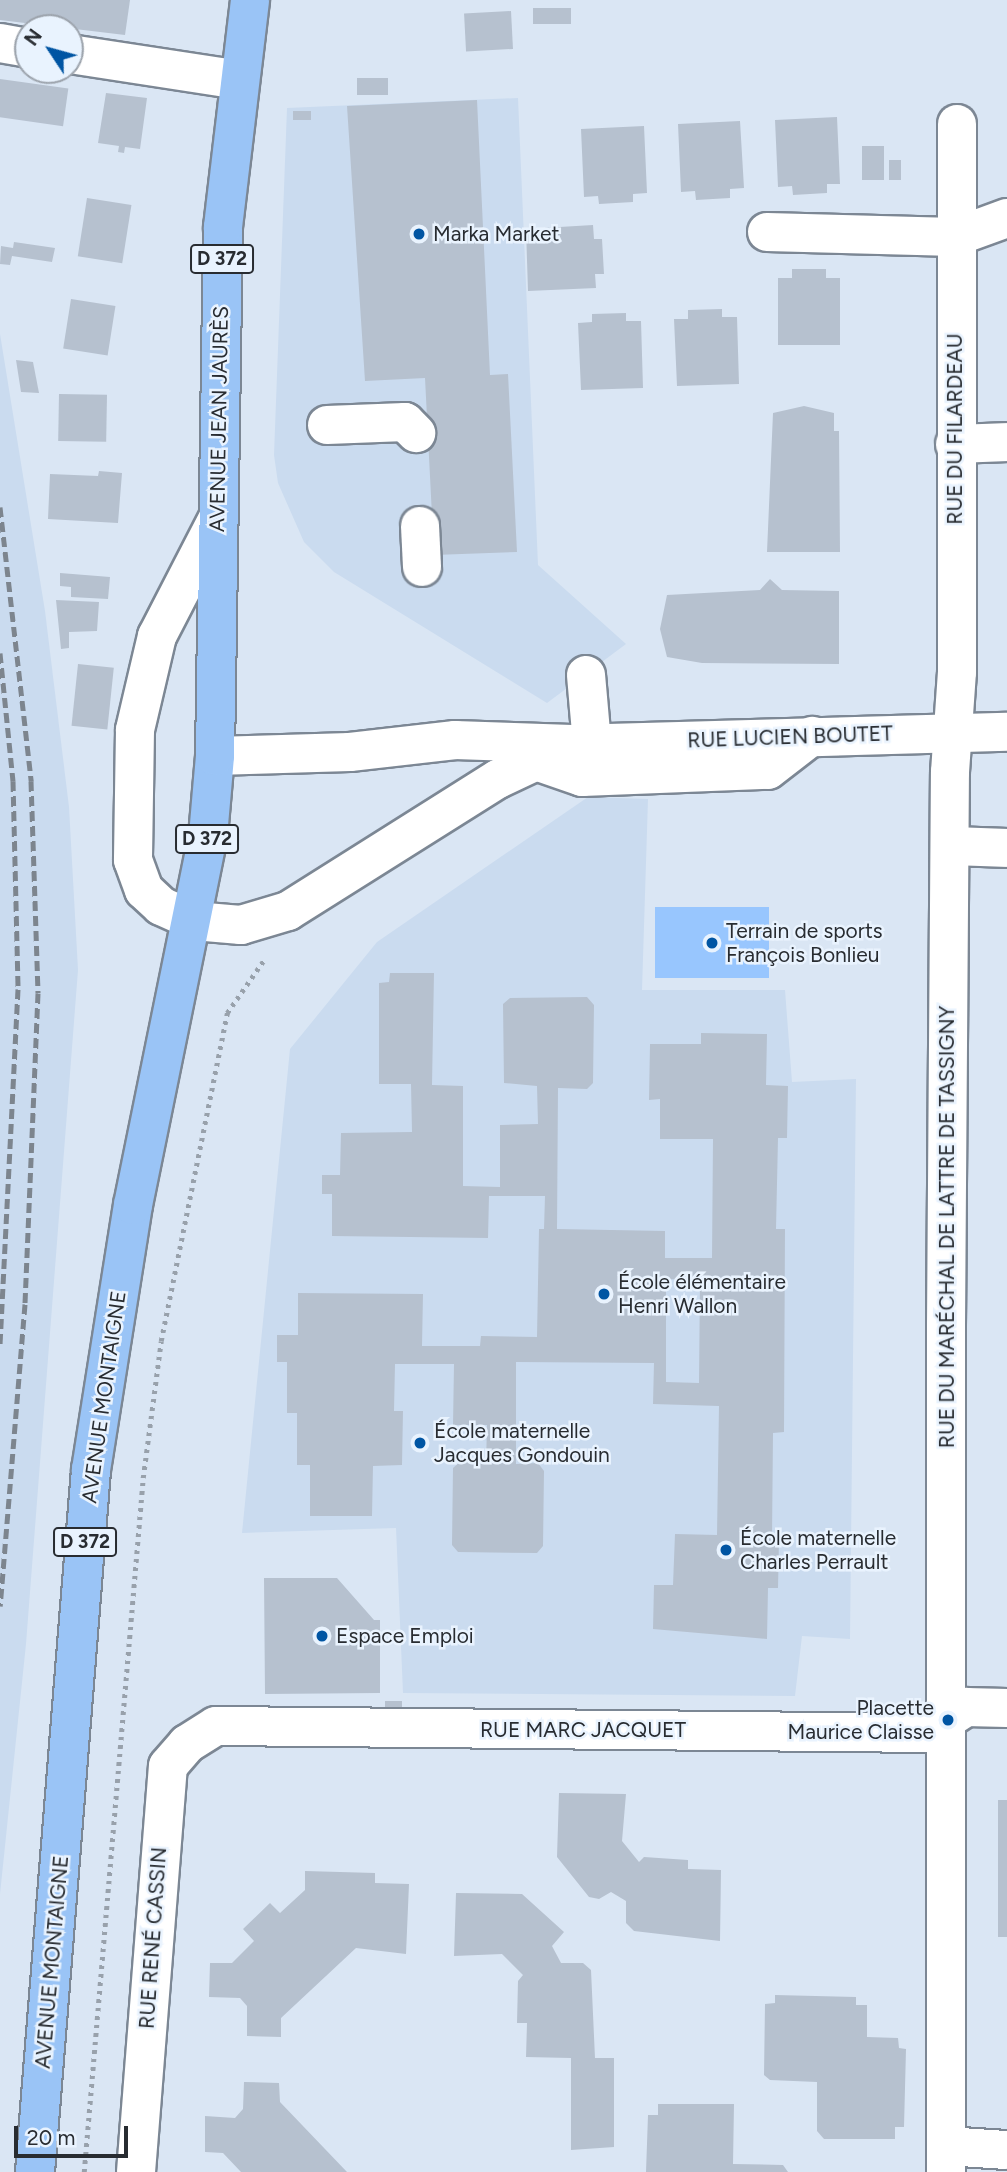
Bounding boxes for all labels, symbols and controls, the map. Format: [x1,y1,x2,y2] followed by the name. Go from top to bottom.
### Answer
[14,14,84,84] north arrow
[20,25,47,50] text: N
[433,221,559,247] place label: Marka Market
[411,226,427,242] marker: Marka Market
[189,244,255,274] road number: D 372
[204,306,234,532] street label: AVENUE JEAN JAURÈS
[942,333,968,525] street label: RUE DU FILARDEAU
[687,721,893,753] street label: RUE LUCIEN BOUTET
[174,824,240,854] road number: D 372
[726,918,883,968] place label: Terrain de sports François Bonlieu
[704,935,720,951] marker: Terrain de sports François Bonlieu
[934,1006,960,1448] street label: RUE DU MARÉCHAL DE LATTRE DE TASSIGNY
[618,1269,786,1319] place label: École élémentaire Henri Wallon
[596,1286,612,1302] marker: École élémentaire Henri Wallon
[77,1289,131,1505] street label: AVENUE MONTAIGNE
[434,1418,610,1468] place label: École maternelle Jacques Gondouin
[412,1435,428,1451] marker: École maternelle Jacques Gondouin
[740,1525,896,1575] place label: École maternelle Charles Perrault
[52,1526,118,1558] road number: D 372
[718,1542,734,1558] marker: École maternelle Charles Perrault
[336,1623,474,1649] place label: Espace Emploi
[314,1628,330,1644] marker: Espace Emploi
[787,1695,934,1745] place label: Placette Maurice Claisse
[940,1712,956,1728] marker: Placette Maurice Claisse
[480,1717,686,1743] street label: RUE MARC JACQUET
[134,1846,172,2030] street label: RUE RENÉ CASSIN
[30,1854,74,2070] street label: AVENUE MONTAIGNE
[18,2112,131,2156] scale bar
[27,2125,75,2150] text: 20 m

